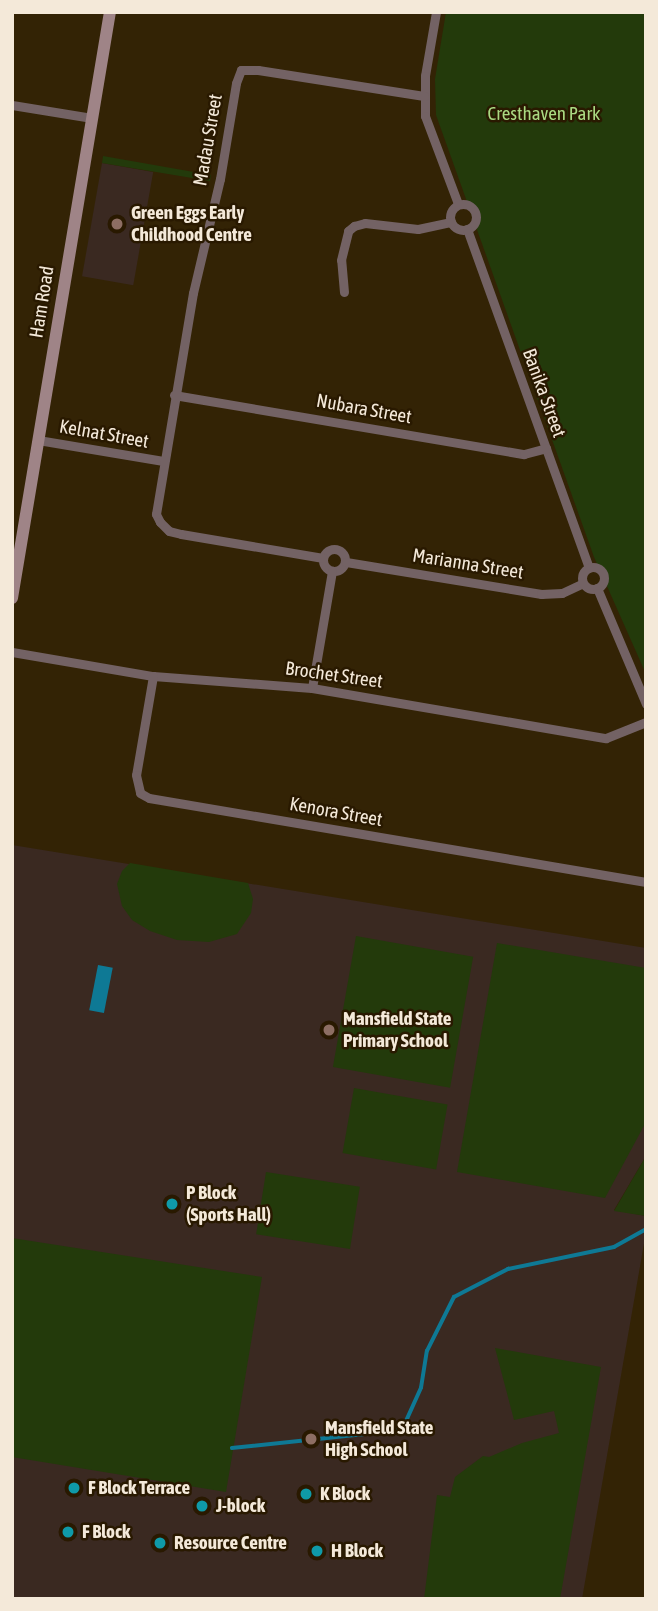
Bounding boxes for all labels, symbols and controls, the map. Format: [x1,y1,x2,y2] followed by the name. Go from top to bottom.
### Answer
[189,92,227,188] street label: Madau Street
[488,103,600,125] park label: Cresthaven Park
[131,202,252,246] place label: Green Eggs Early Childhood Centre
[109,216,125,232] marker: Green Eggs Early Childhood Centre
[25,264,59,340] street label: Ham Road
[517,345,571,441] street label: Banika Street
[314,389,414,429] street label: Nubara Street
[58,415,150,453] street label: Kelnat Street
[411,544,525,584] street label: Marianna Street
[284,657,384,693] street label: Brochet Street
[288,793,384,831] street label: Kenora Street
[343,1008,451,1052] place label: Mansfield State Primary School
[321,1022,337,1038] marker: Mansfield State Primary School
[186,1182,271,1226] place label: P Block (Sports Hall)
[164,1196,180,1212] marker: P Block (Sports Hall)
[325,1417,433,1461] place label: Mansfield State High School
[303,1431,319,1447] marker: Mansfield State High School
[88,1477,190,1499] place label: F Block Terrace
[66,1480,82,1496] marker: F Block Terrace
[320,1483,370,1505] place label: K Block
[298,1486,314,1502] marker: K Block
[216,1495,265,1517] place label: J-block
[194,1498,210,1514] marker: J-block
[82,1521,130,1543] place label: F Block
[60,1524,76,1540] marker: F Block
[174,1532,287,1554] place label: Resource Centre
[152,1535,168,1551] marker: Resource Centre
[331,1540,383,1562] place label: H Block
[309,1543,325,1559] marker: H Block

